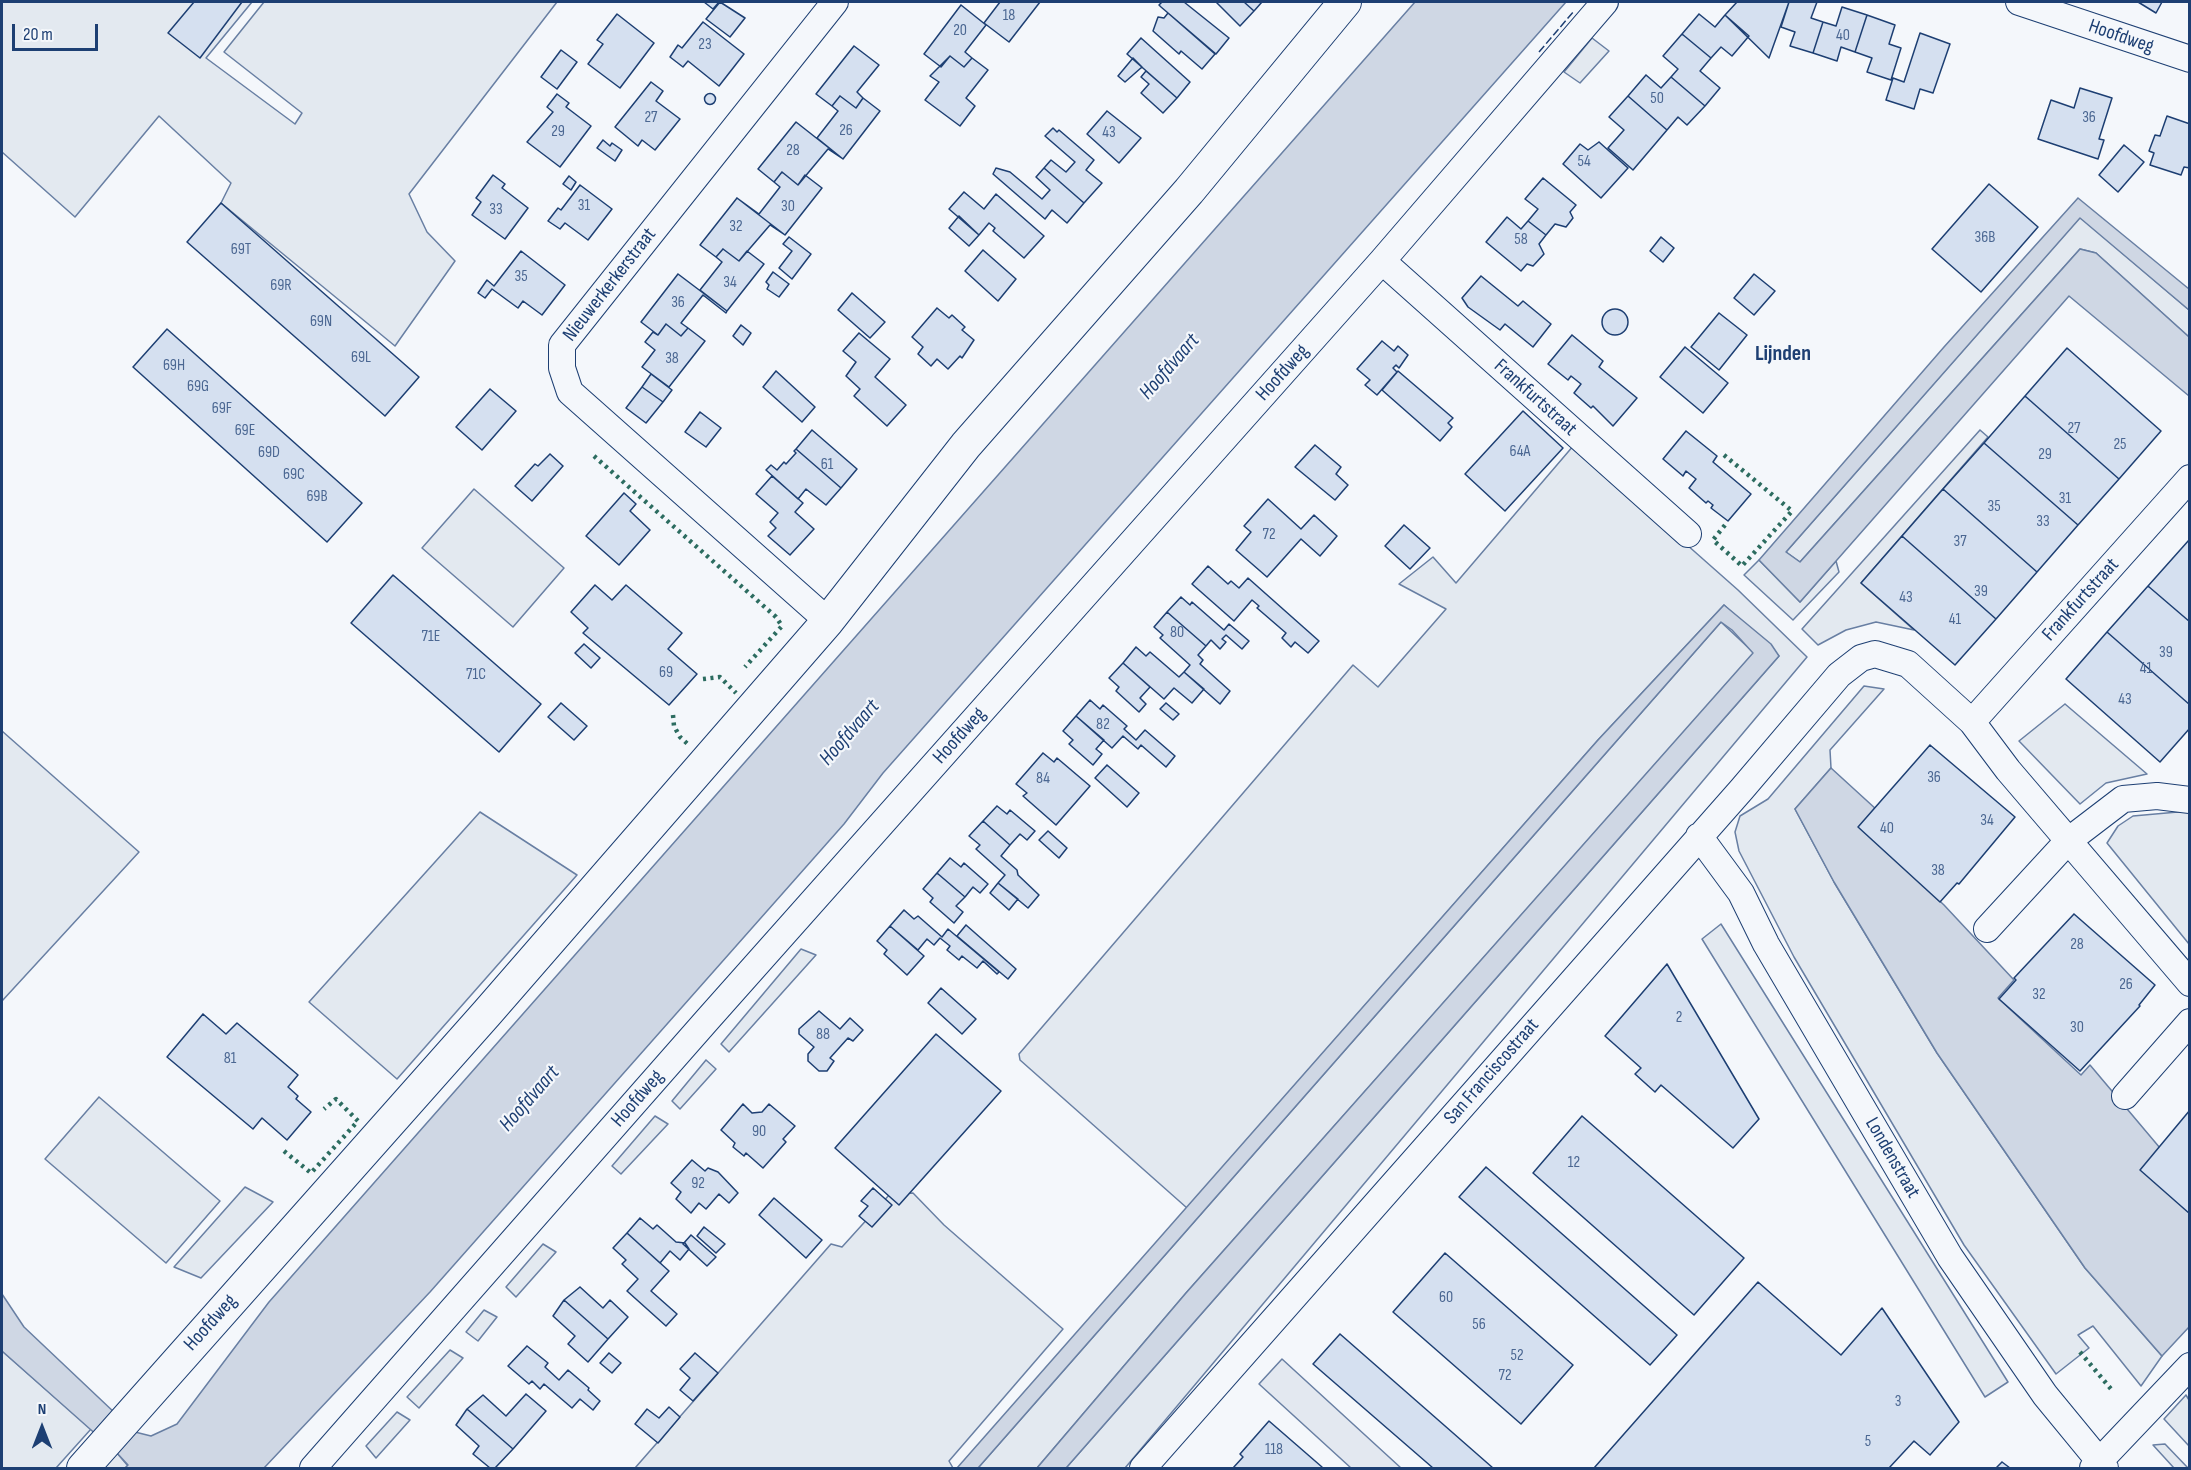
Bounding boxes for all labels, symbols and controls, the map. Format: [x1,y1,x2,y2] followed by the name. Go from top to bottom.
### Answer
[1003,6,1015,26] house number: 18
[15,12,100,50] scale bar
[2085,15,2157,59] street label: Hoofdweg
[953,21,967,41] house number: 20
[23,24,53,45] text: 20 m
[1836,26,1850,46] house number: 40
[698,35,712,55] house number: 23
[1650,89,1664,109] house number: 50
[644,108,658,128] house number: 27
[2082,108,2096,128] house number: 36
[839,121,853,141] house number: 26
[551,122,565,142] house number: 29
[1102,123,1116,143] house number: 43
[786,141,800,161] house number: 28
[1577,152,1591,172] house number: 54
[578,196,590,216] house number: 31
[781,197,795,217] house number: 30
[489,200,503,220] house number: 33
[729,217,743,237] house number: 32
[558,223,662,347] street label: Nieuwerkerkerstraat
[1975,228,1995,248] house number: 36B
[1514,230,1528,250] house number: 58
[231,240,251,260] house number: 69T
[514,267,528,287] house number: 35
[723,273,737,293] house number: 34
[270,276,292,296] house number: 69R
[671,293,685,313] house number: 36
[310,312,332,332] house number: 69N
[1135,329,1205,405] water label: Hoofdvaart
[1251,340,1315,406] street label: Hoofdweg
[1755,341,1811,367] district label: Lijnden
[351,348,371,368] house number: 69L
[665,349,679,369] house number: 38
[1489,355,1581,441] street label: Frankfurtstraat
[163,356,185,376] house number: 69H
[187,377,209,397] house number: 69G
[212,399,232,419] house number: 69F
[2067,419,2081,439] house number: 27
[235,421,255,441] house number: 69E
[2113,435,2127,455] house number: 25
[1510,442,1530,462] house number: 64A
[258,443,280,463] house number: 69D
[2038,445,2052,465] house number: 29
[821,455,833,475] house number: 61
[283,465,305,485] house number: 69C
[306,487,328,507] house number: 69B
[2059,489,2071,509] house number: 31
[1987,497,2001,517] house number: 35
[2036,512,2050,532] house number: 33
[1263,525,1275,545] house number: 72
[1953,532,1967,552] house number: 37
[2038,554,2124,646] street label: Frankfurtstraat
[1974,582,1988,602] house number: 39
[1899,588,1913,608] house number: 43
[1949,610,1961,630] house number: 41
[1170,623,1184,643] house number: 80
[422,627,440,647] house number: 71E
[2159,643,2173,663] house number: 39
[2140,659,2152,679] house number: 41
[659,663,673,683] house number: 69
[466,665,486,685] house number: 71C
[2118,690,2132,710] house number: 43
[815,695,885,771] water label: Hoofdvaart
[928,703,992,769] street label: Hoofdweg
[1096,715,1110,735] house number: 82
[1927,768,1941,788] house number: 36
[1036,769,1050,789] house number: 84
[1980,811,1994,831] house number: 34
[1880,819,1894,839] house number: 40
[1931,861,1945,881] house number: 38
[2070,935,2084,955] house number: 28
[2119,975,2133,995] house number: 26
[2032,985,2046,1005] house number: 32
[1676,1008,1682,1028] house number: 2
[1439,1014,1545,1130] street label: San Franciscostraat
[2070,1018,2084,1038] house number: 30
[816,1025,830,1045] house number: 88
[224,1049,236,1069] house number: 81
[495,1061,565,1137] water label: Hoofdvaart
[607,1066,669,1132] street label: Hoofdweg
[1859,1113,1925,1203] street label: Londenstraat
[752,1122,766,1142] house number: 90
[1568,1153,1580,1173] house number: 12
[691,1174,705,1194] house number: 92
[1439,1288,1453,1308] house number: 60
[179,1290,243,1356] street label: Hoofdweg
[1472,1315,1486,1335] house number: 56
[1510,1346,1524,1366] house number: 52
[1499,1366,1511,1386] house number: 72
[1895,1392,1901,1412] house number: 3
[12,1398,72,1458] north arrow
[38,1400,46,1419] text: N
[1865,1432,1871,1452] house number: 5
[1265,1440,1283,1460] house number: 118

